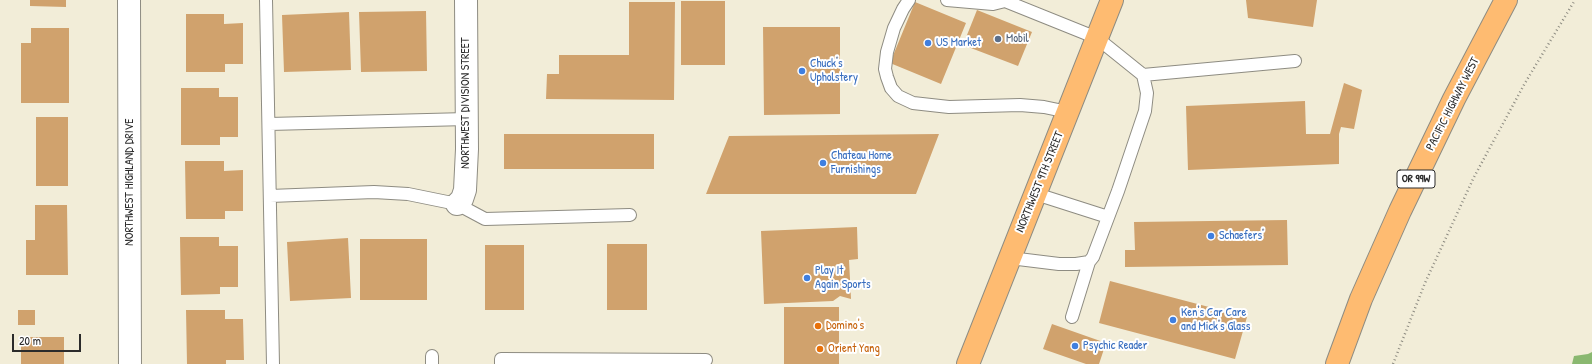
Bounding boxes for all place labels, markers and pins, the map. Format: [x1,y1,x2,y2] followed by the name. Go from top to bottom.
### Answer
[1006,32,1029,46] place label: Mobil
[993,34,1003,44] marker: Mobil
[936,36,981,50] place label: US Market
[923,38,933,48] marker: US Market
[810,57,858,85] place label: Chuck's Upholstery
[797,66,807,76] marker: Chuck's Upholstery
[831,149,892,177] place label: Chateau Home Furnishings
[818,158,828,168] marker: Chateau Home Furnishings
[1219,229,1264,243] place label: Schaefers'
[1206,231,1216,241] marker: Schaefers'
[815,264,871,292] place label: Play It Again Sports
[802,273,812,283] marker: Play It Again Sports
[1181,306,1250,334] place label: Ken's Car Care and Mick's Glass
[1168,315,1178,325] marker: Ken's Car Care and Mick's Glass
[826,319,864,333] place label: Domino's
[813,321,823,331] marker: Domino's
[1083,339,1147,353] place label: Psychic Reader
[1070,341,1080,351] marker: Psychic Reader
[828,342,880,356] place label: Orient Yang
[815,344,825,354] marker: Orient Yang

